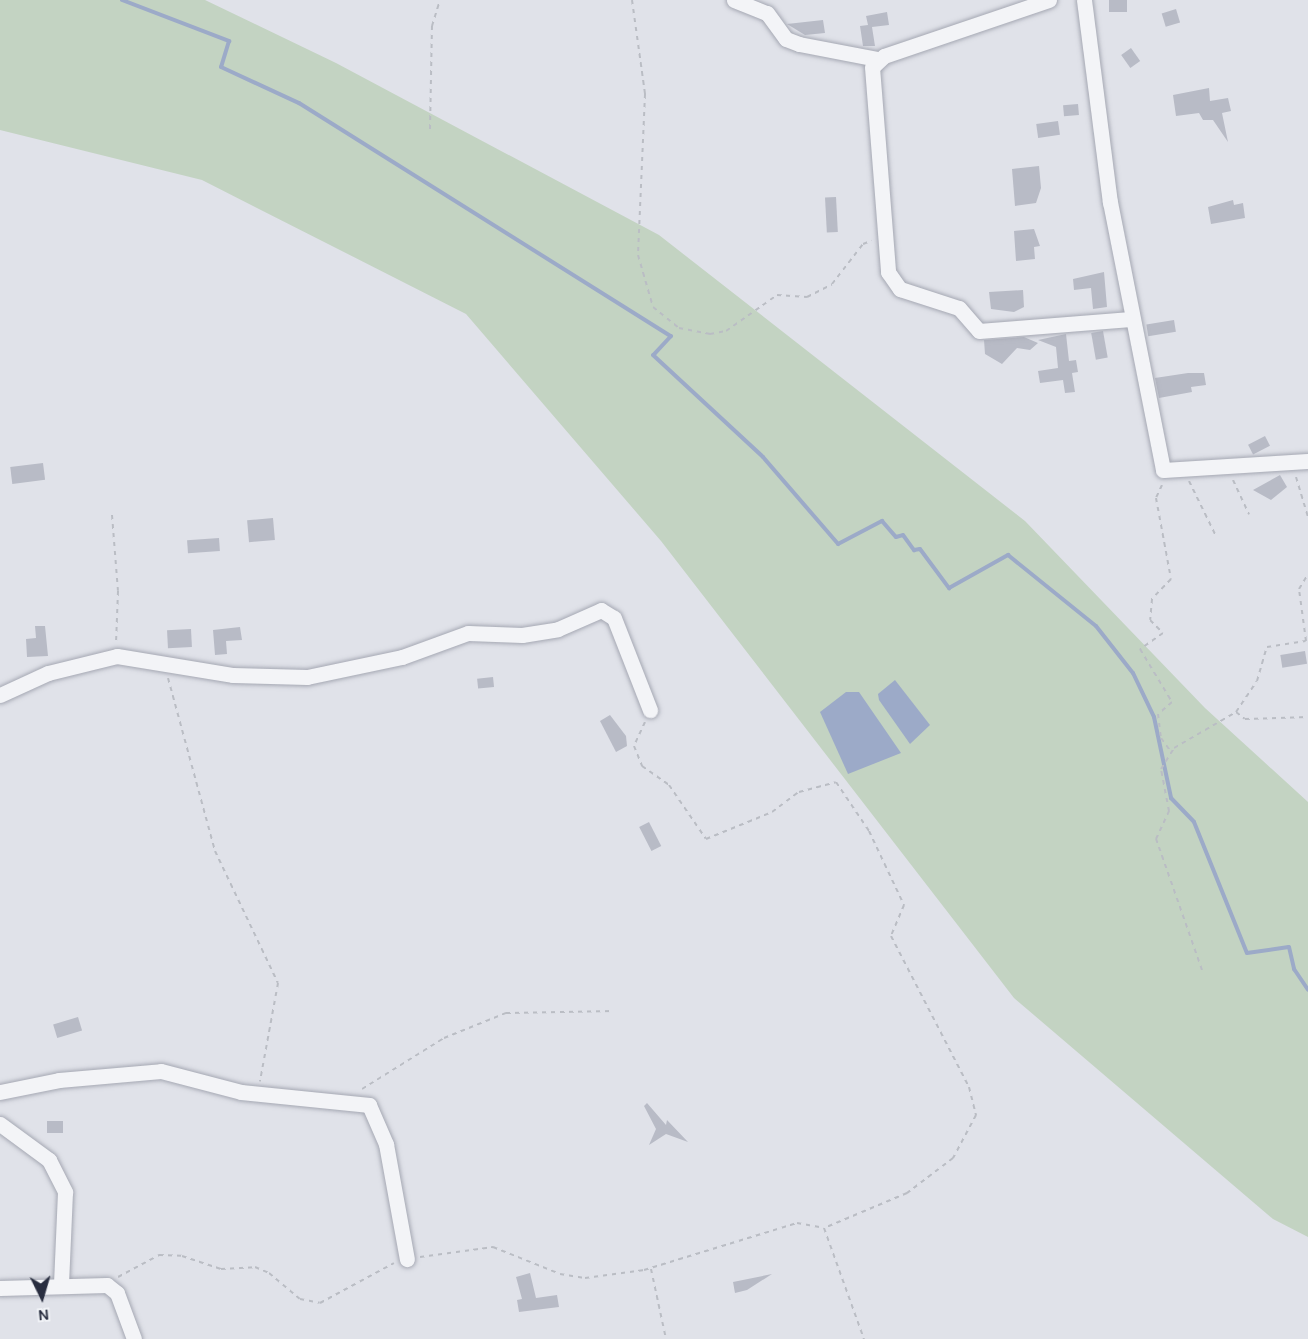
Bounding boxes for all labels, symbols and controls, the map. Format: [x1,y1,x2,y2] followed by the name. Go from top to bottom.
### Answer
[12,1267,72,1327] north arrow
[37,1305,50,1325] text: N

